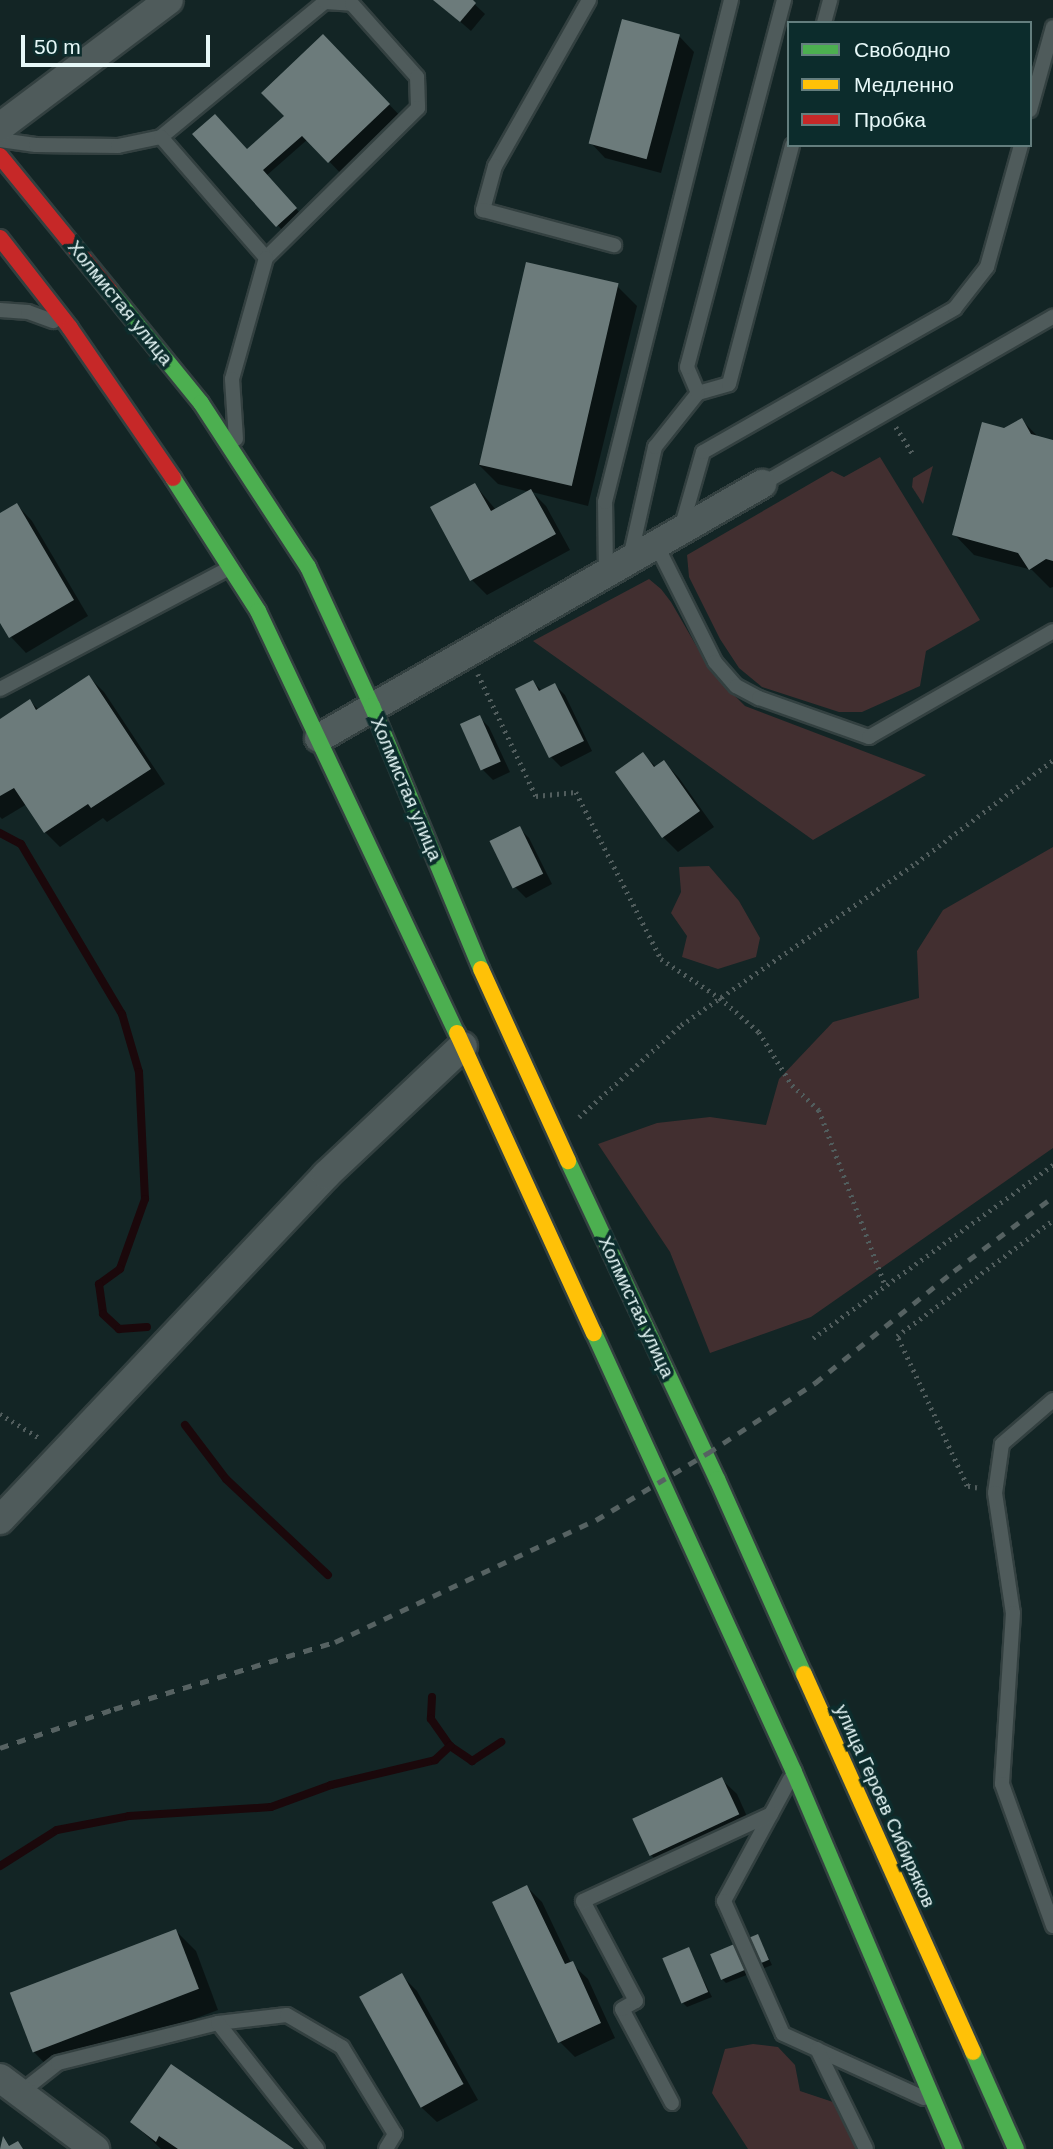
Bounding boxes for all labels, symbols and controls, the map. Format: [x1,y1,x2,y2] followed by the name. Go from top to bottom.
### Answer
[24,21,214,65] scale bar
[787,21,1032,147] legend
[34,35,81,58] text: 50 m
[854,38,951,61] text: Свободно
[854,73,954,96] text: Медленно
[854,108,926,131] text: Пробка
[63,236,177,370] street label: Холмистая улица
[365,714,447,864] street label: Холмистая улица
[593,1233,679,1381] street label: Холмистая улица
[830,1701,940,1911] street label: улица Героев Сибиряков

